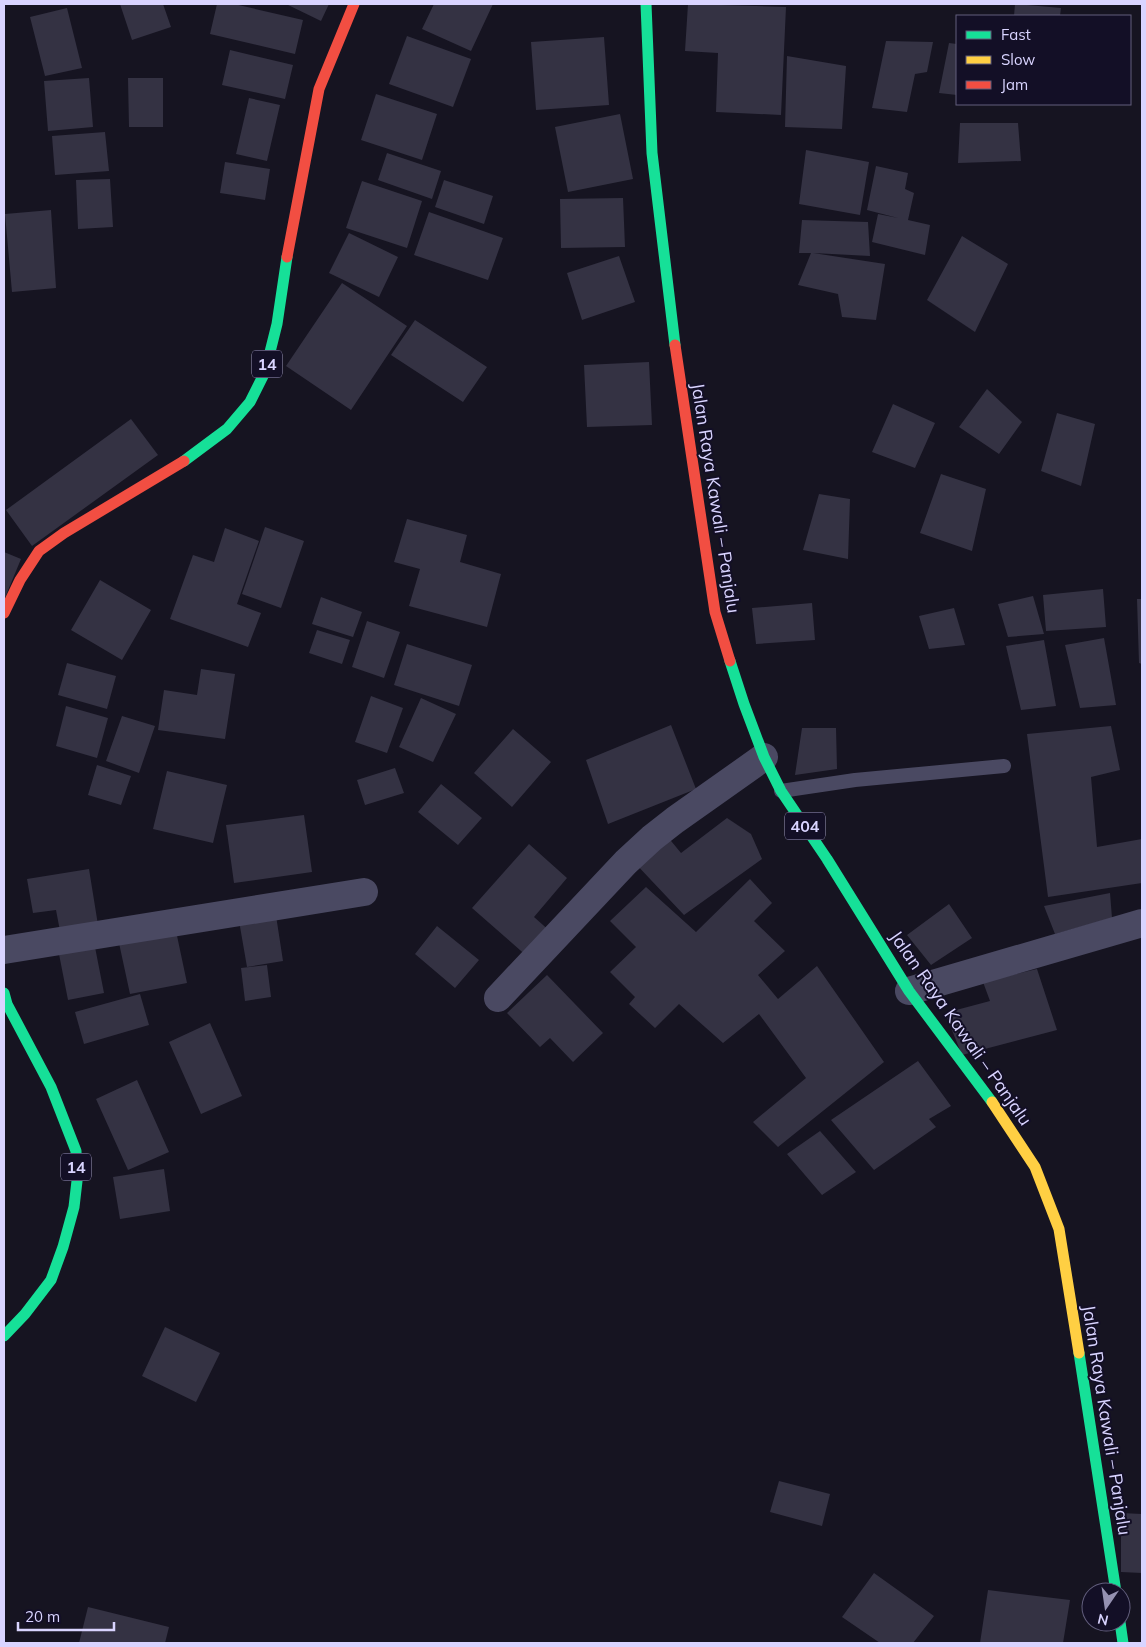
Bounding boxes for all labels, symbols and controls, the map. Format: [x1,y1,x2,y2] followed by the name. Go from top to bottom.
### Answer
[956,15,1131,105] legend
[1001,25,1031,44] text: Fast
[1001,50,1035,69] text: Slow
[1001,75,1028,94] text: Jam
[252,350,282,378] road number: 14
[686,381,746,615] street label: Jalan Raya Kawali – Panjalu
[785,812,825,839] road number: 404
[885,926,1037,1130] street label: Jalan Raya Kawali – Panjalu
[61,1154,91,1180] road number: 14
[1077,1303,1137,1537] street label: Jalan Raya Kawali – Panjalu
[1081,1582,1131,1632] north arrow
[18,1600,114,1632] scale bar
[25,1607,60,1626] text: 20 m
[1096,1610,1110,1630] text: N

